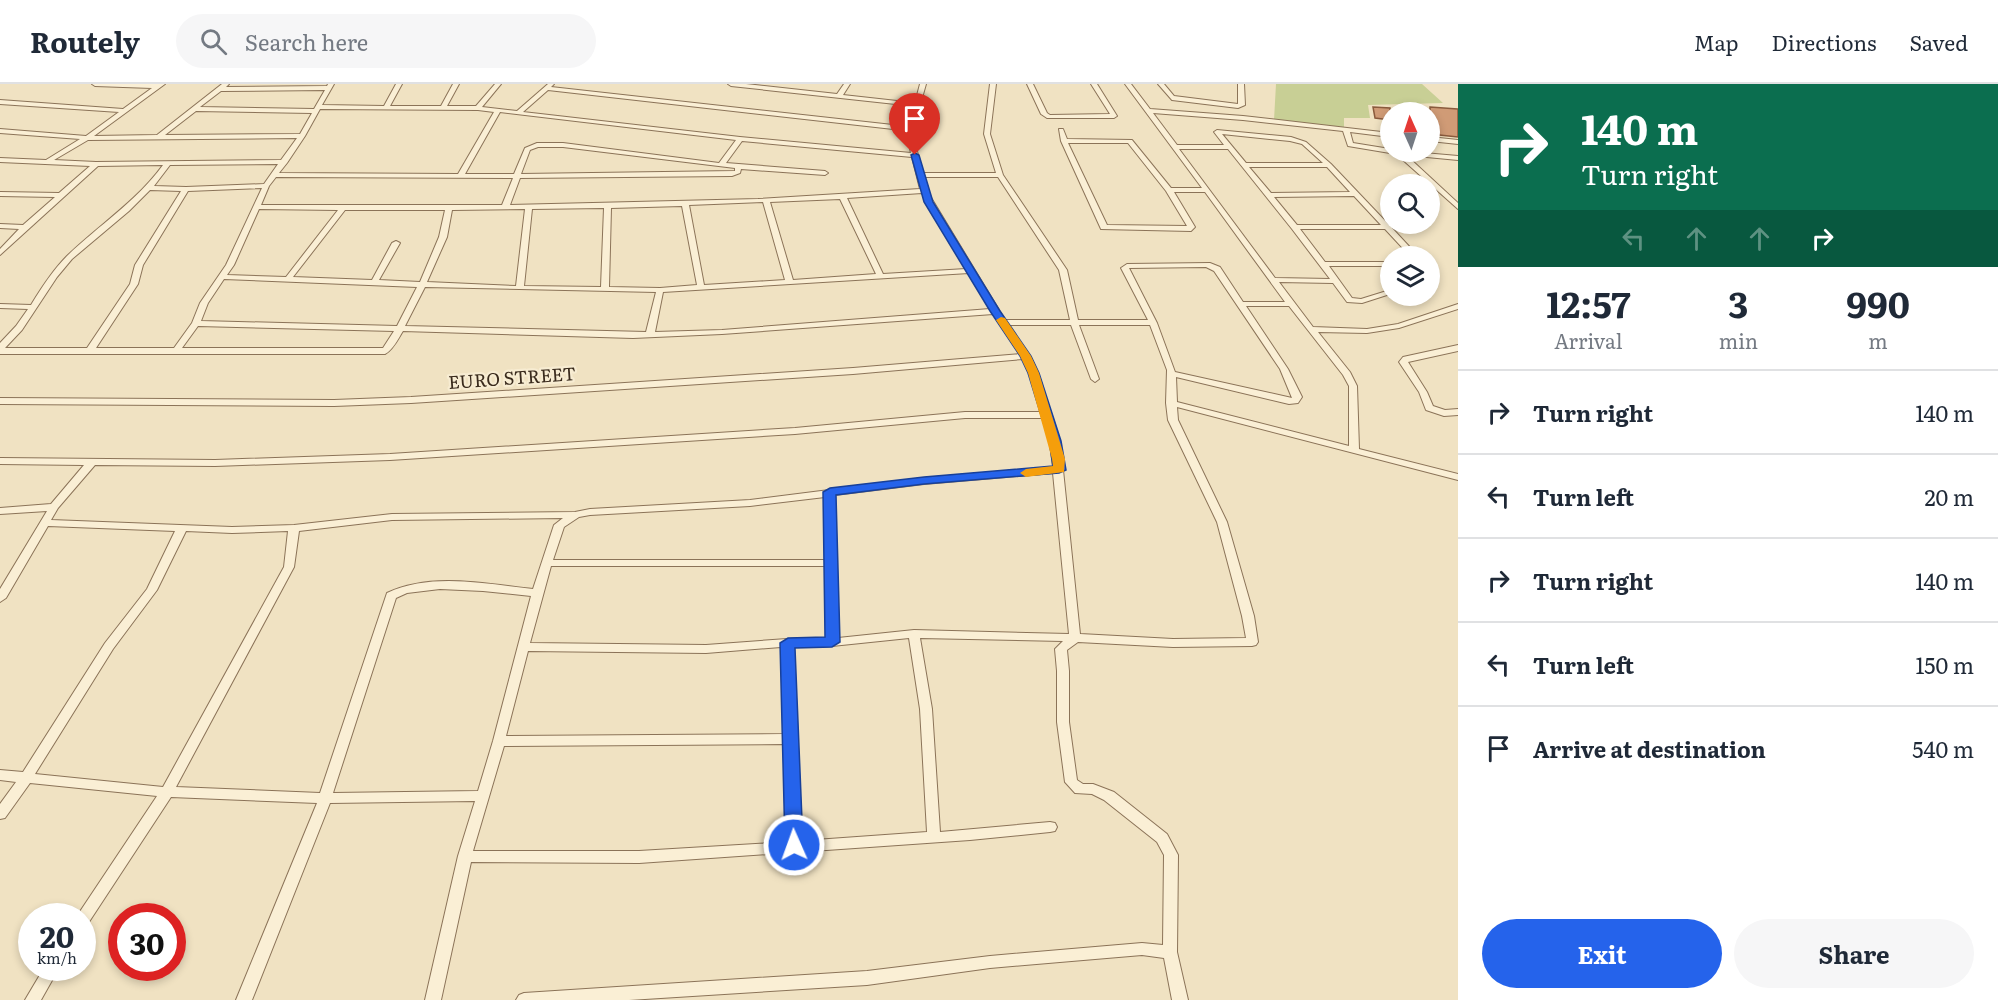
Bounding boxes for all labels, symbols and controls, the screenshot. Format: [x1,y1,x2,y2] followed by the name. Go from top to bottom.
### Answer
[176,14,596,68] search box
[30,20,140,62] text: Routely
[197,25,230,58] icon: search
[245,25,368,58] text: Search here
[1694,26,1739,57] text: Map
[1772,26,1877,57] text: Directions
[1910,26,1968,57] text: Saved
[889,93,940,155] pin
[1581,96,1698,158] text: 140 m
[898,102,931,135] icon: arrive
[1380,102,1440,162] north arrow
[1380,102,1440,306] map controls
[1482,108,1560,186] icon: right
[1581,153,1718,193] text: Turn right
[1380,174,1440,234] button: search
[1617,222,1650,255] icon: left
[1680,222,1713,255] icon: ahead
[1743,222,1776,255] icon: ahead
[1806,222,1839,255] icon: right
[1380,246,1440,306] button: layers
[1546,276,1631,329] text: 12:57
[1728,276,1748,329] text: 3
[1846,276,1910,329] text: 990
[1554,325,1623,355] text: Arrival
[1719,325,1758,355] text: min
[1868,325,1888,355] text: m
[447,359,577,395] street label: EURO STREET
[1482,396,1515,429] icon: right
[1533,396,1653,429] text: Turn right
[1915,396,1974,429] text: 140 m
[1482,480,1515,513] icon: left
[1533,480,1634,513] text: Turn left
[1924,480,1974,513] text: 20 m
[1482,564,1515,597] icon: right
[1533,564,1653,597] text: Turn right
[1915,564,1974,597] text: 140 m
[1482,648,1515,681] icon: left
[1533,648,1634,681] text: Turn left
[1915,648,1974,681] text: 150 m
[1482,732,1515,765] icon: arrive
[1533,732,1766,765] text: Arrive at destination
[1912,732,1974,765] text: 540 m
[762,813,826,877] position arrow
[108,903,186,981] speed limit sign: 30
[40,913,74,957] text: 20
[1482,919,1722,988] button: Exit
[1734,919,1974,988] button: Share
[37,946,77,969] text: km/h

